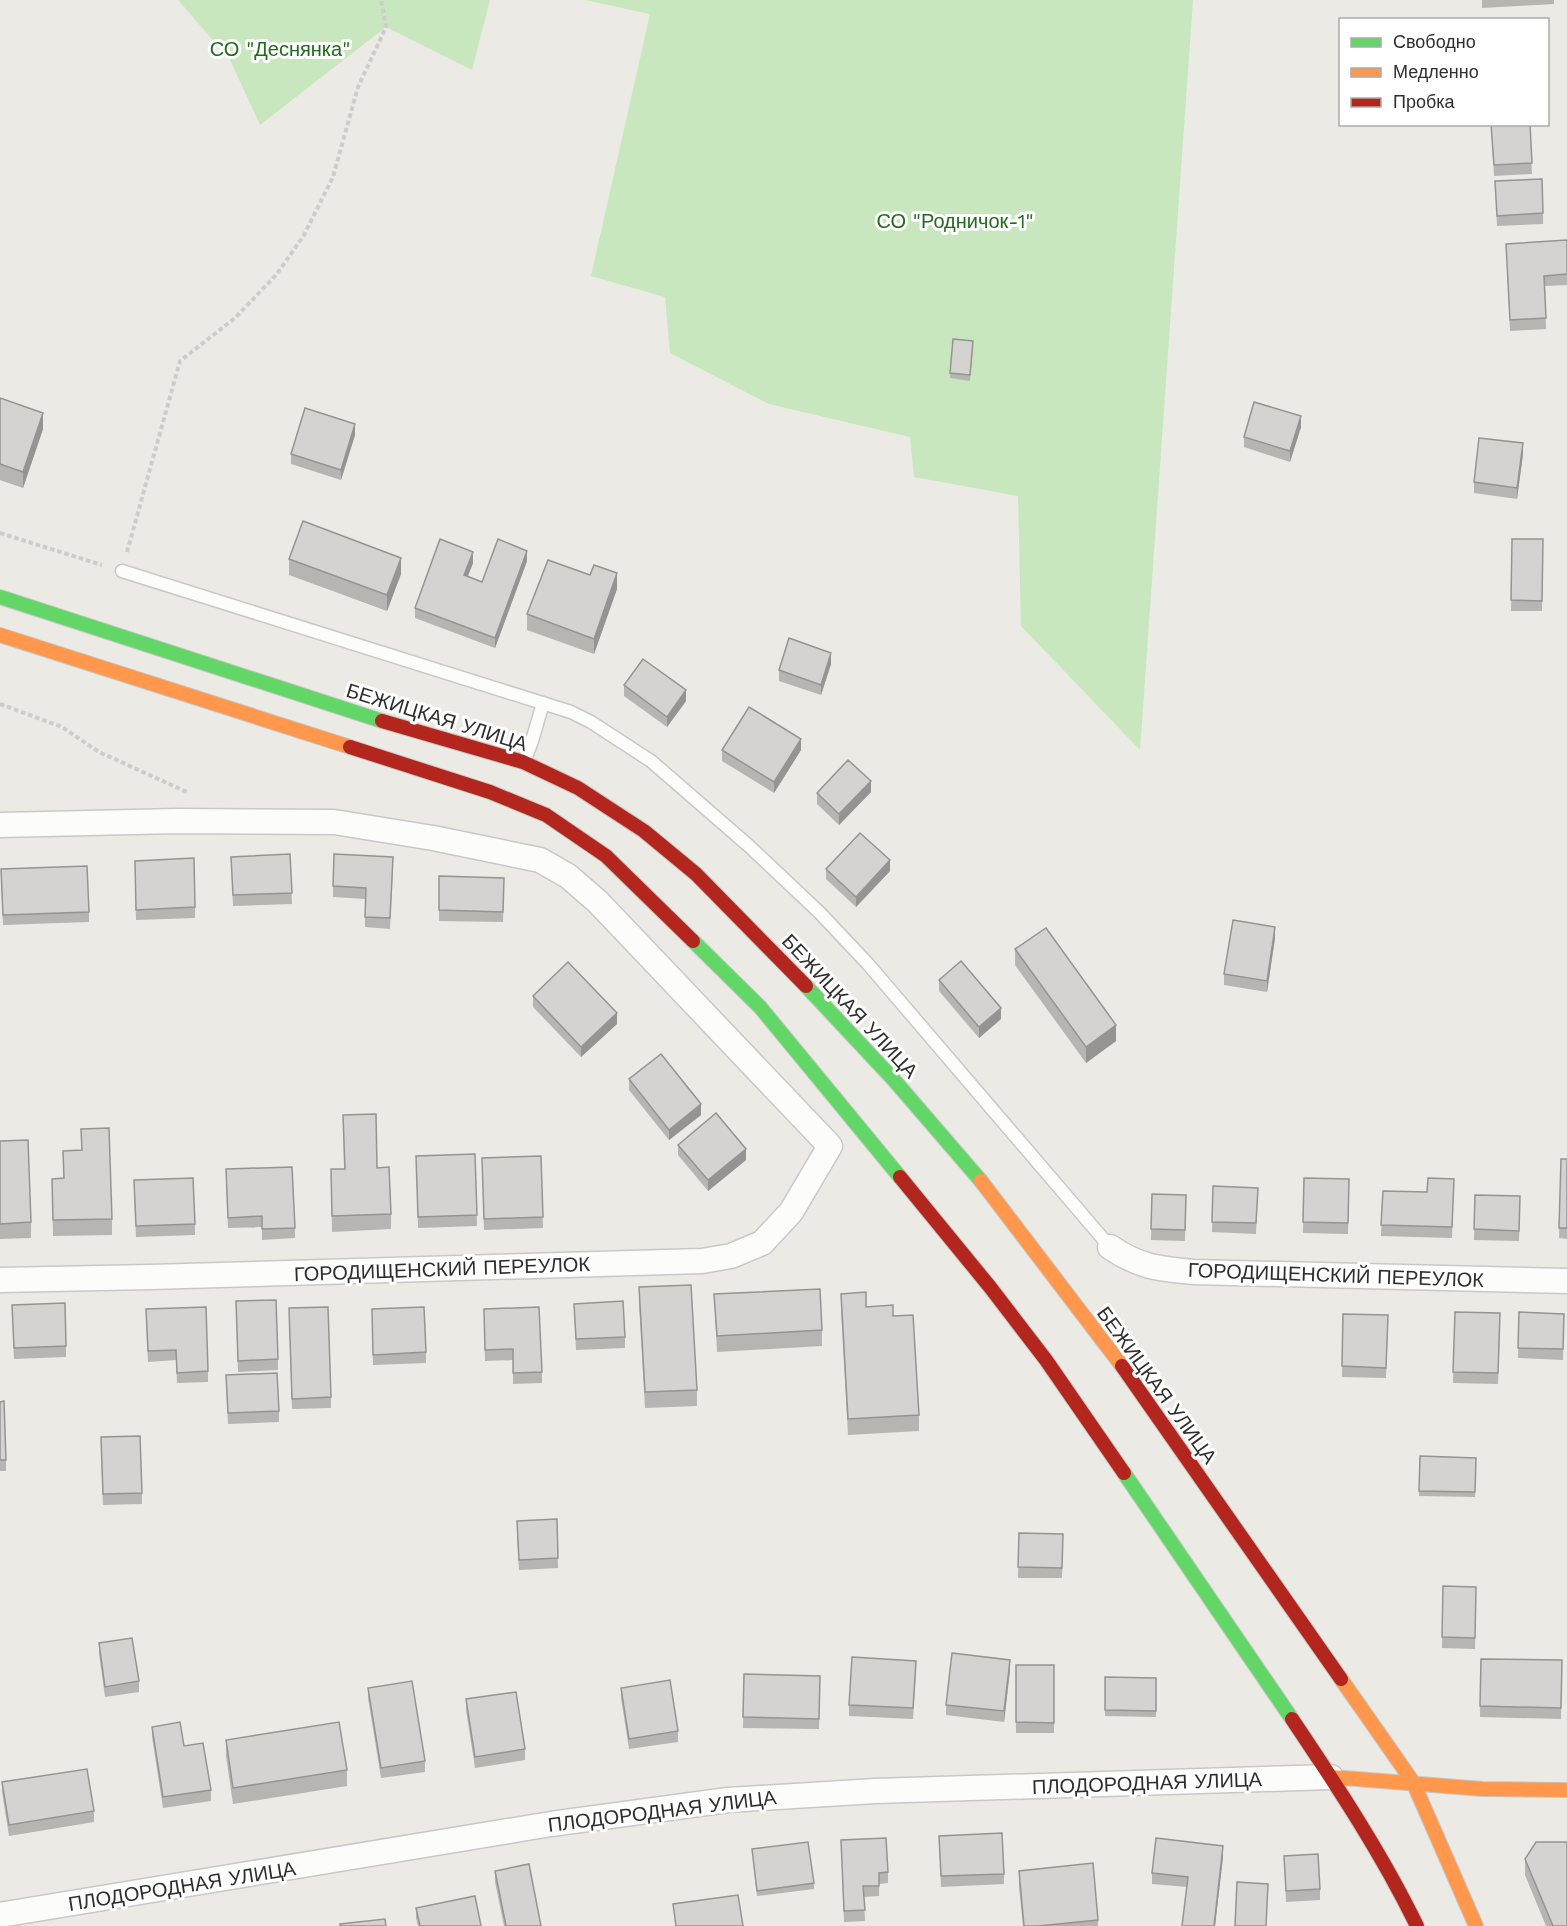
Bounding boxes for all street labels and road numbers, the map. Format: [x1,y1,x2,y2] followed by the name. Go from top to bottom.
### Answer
[344,678,531,756] street label: БЕЖИЦКАЯ УЛИЦА
[777,929,923,1083] street label: БЕЖИЦКАЯ УЛИЦА
[294,1252,591,1286] street label: ГОРОДИЩЕНСКИЙ ПЕРЕУЛОК
[1188,1258,1485,1292] street label: ГОРОДИЩЕНСКИЙ ПЕРЕУЛОК
[1092,1302,1222,1469] street label: БЕЖИЦКАЯ УЛИЦА
[1032,1767,1263,1799] street label: ПЛОДОРОДНАЯ УЛИЦА
[546,1785,778,1837] street label: ПЛОДОРОДНАЯ УЛИЦА
[67,1856,298,1916] street label: ПЛОДОРОДНАЯ УЛИЦА

